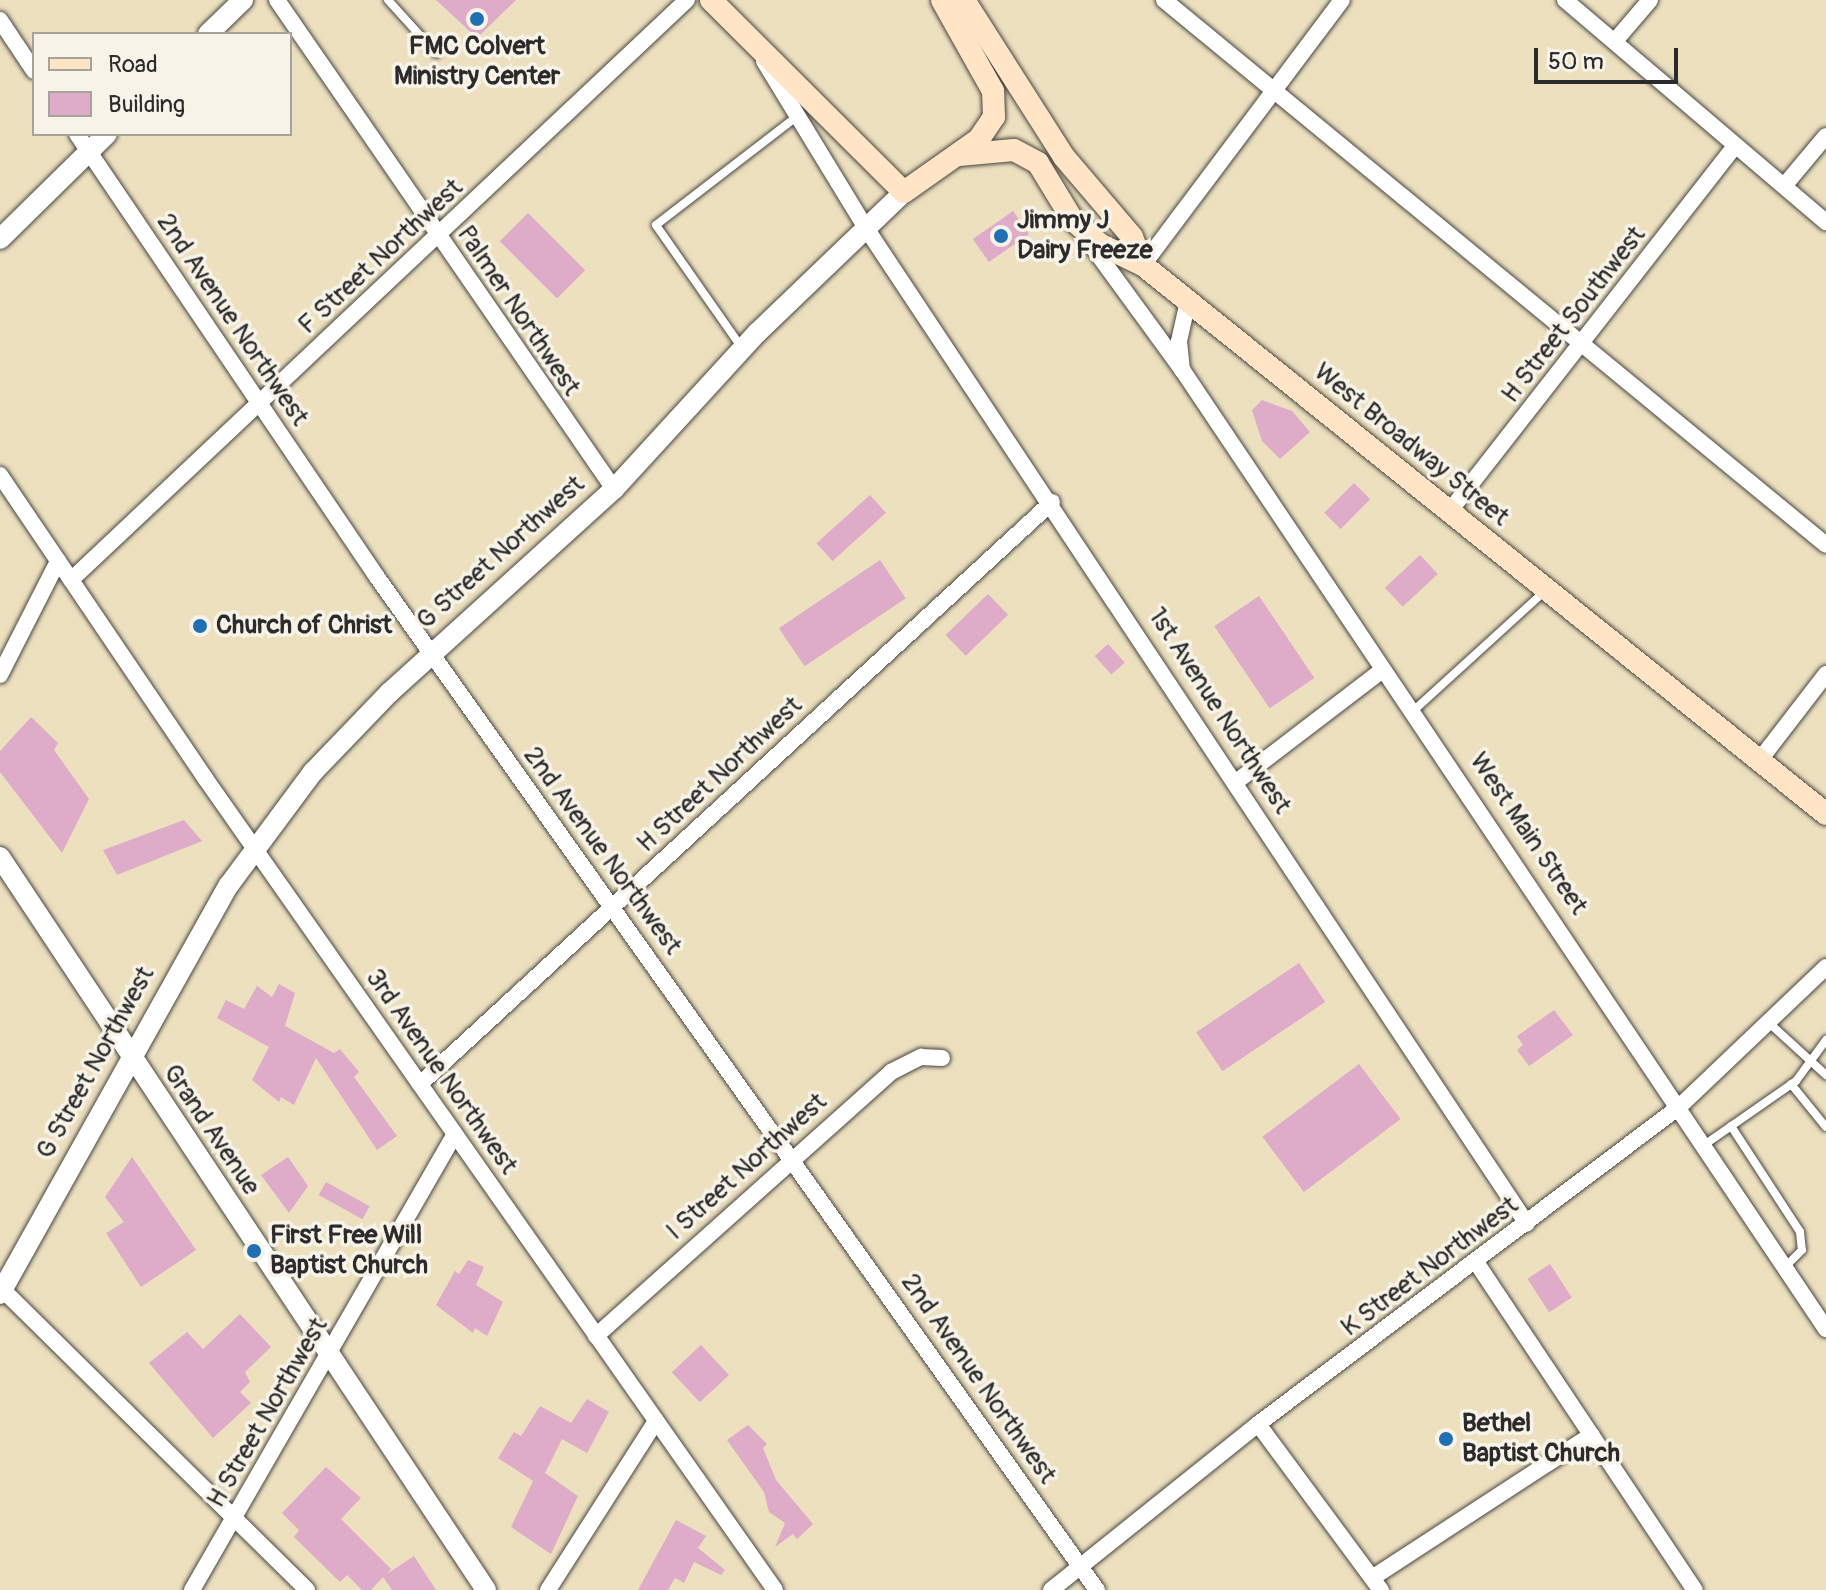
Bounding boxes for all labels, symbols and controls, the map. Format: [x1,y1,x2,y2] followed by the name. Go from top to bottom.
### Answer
[468,10,486,28] marker: FMC Colvert Ministry Center
[394,31,560,92] place label: FMC Colvert Ministry Center
[32,32,292,136] legend
[1538,32,1682,82] scale bar
[1548,47,1604,76] text: 50 m
[108,50,158,79] text: Road
[108,90,185,119] text: Building
[292,173,470,341] street label: F Street Northwest
[1017,205,1152,266] place label: Jimmy J Dairy Freeze
[149,208,315,432] street label: 2nd Avenue Northwest
[450,220,586,402] street label: Palmer Northwest
[1495,220,1653,410] street label: H Street Southwest
[992,227,1010,245] marker: Jimmy J Dairy Freeze
[1307,357,1515,533] street label: West Broadway Street
[411,469,591,637] street label: G Street Northwest
[1141,602,1297,820] street label: 1st Avenue Northwest
[216,610,392,642] place label: Church of Christ
[191,617,209,635] marker: Church of Christ
[631,691,809,859] street label: H Street Northwest
[516,741,688,961] street label: 2nd Avenue Northwest
[1462,747,1594,921] street label: West Main Street
[30,961,162,1165] street label: G Street Northwest
[358,963,524,1181] street label: 3rd Avenue Northwest
[156,1059,266,1201] street label: Grand Avenue
[660,1087,834,1247] street label: I Street Northwest
[1335,1190,1525,1344] street label: K Street Northwest
[270,1220,428,1282] place label: First Free Will Baptist Church
[245,1242,263,1260] marker: First Free Will Baptist Church
[894,1268,1062,1490] street label: 2nd Avenue Northwest
[201,1312,335,1514] street label: H Street Northwest
[1462,1408,1620,1470] place label: Bethel Baptist Church
[1437,1430,1455,1448] marker: Bethel Baptist Church

